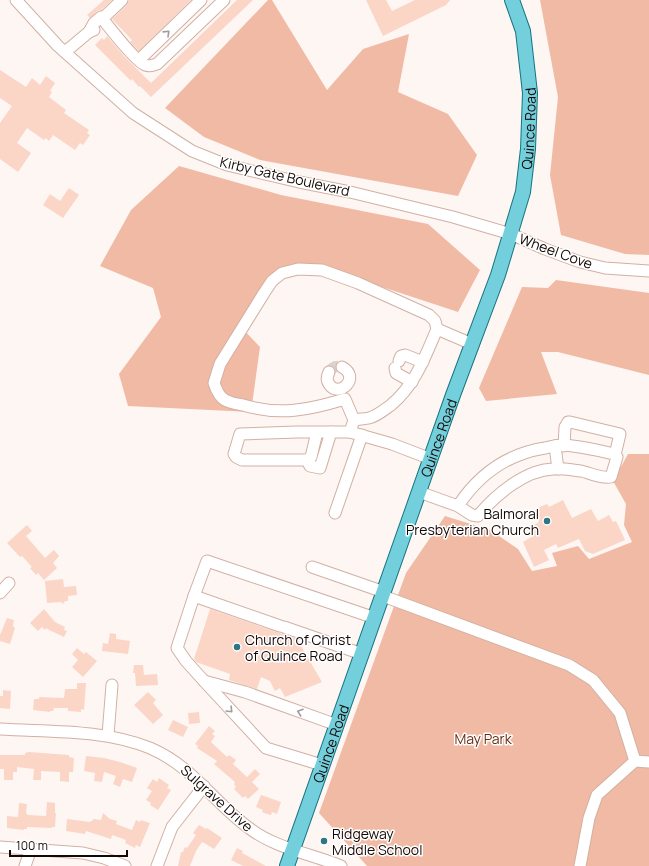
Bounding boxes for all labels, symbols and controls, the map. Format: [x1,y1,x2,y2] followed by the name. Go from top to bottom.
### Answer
[162,30,170,38] one-way arrow
[516,87,540,170] street label: Quince Road
[218,152,352,200] street label: Kirby Gate Boulevard
[517,229,595,273] street label: Wheel Cove
[415,396,460,480] street label: Quince Road
[406,504,539,539] place label: Balmoral Presbyterian Church
[542,516,552,526] marker: Balmoral Presbyterian Church
[245,630,351,665] place label: Church of Christ of Quince Road
[232,642,242,652] marker: Church of Christ of Quince Road
[308,702,353,785] street label: Quince Road
[225,705,233,713] one-way arrow
[297,708,304,717] one-way arrow
[454,729,513,748] park label: May Park
[177,760,257,836] street label: Sulgrave Drive
[332,824,422,859] place label: Ridgeway Middle School
[10,832,127,858] scale bar
[319,836,329,846] marker: Ridgeway Middle School
[16,837,48,854] text: 100 m

